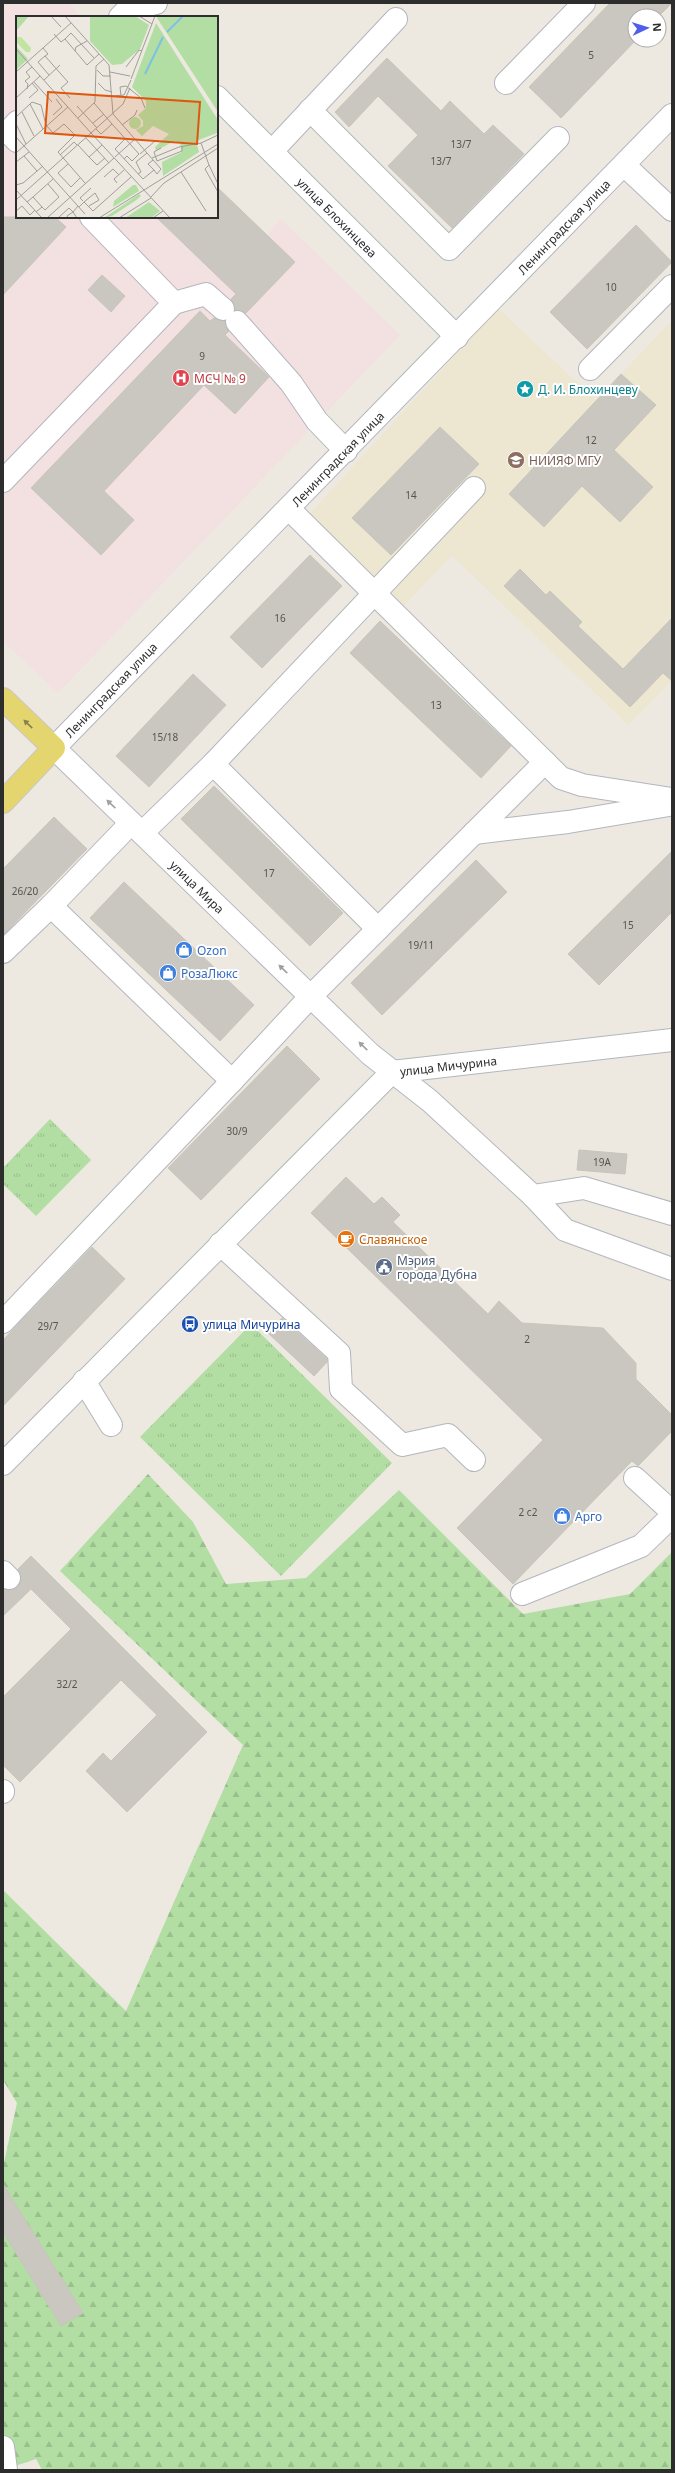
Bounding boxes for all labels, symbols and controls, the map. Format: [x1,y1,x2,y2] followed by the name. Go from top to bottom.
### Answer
[627,8,667,48] north arrow
[16,16,218,218] inset map
[650,22,665,32] text: N
[588,48,594,62] house number: 5
[451,137,472,151] house number: 13/7
[431,154,452,168] house number: 13/7
[293,173,381,261] street label: улица Блохинцева
[514,176,614,278] street label: Ленинградская улица
[605,280,617,294] house number: 10
[199,349,205,363] house number: 9
[171,368,191,388] hospital icon: МСЧ № 9
[194,370,246,387] place label: МСЧ № 9
[515,379,535,399] place icon: Д. И. Блохинцеву
[538,381,639,398] place label: Д. И. Блохинцеву
[288,408,388,510] street label: Ленинградская улица
[585,433,597,447] house number: 12
[506,450,526,470] school or university icon: НИИЯФ МГУ
[529,452,602,469] place label: НИИЯФ МГУ
[405,488,417,502] house number: 14
[274,611,286,625] house number: 16
[61,639,161,741] street label: Ленинградская улица
[430,698,442,712] house number: 13
[23,719,33,729] one-way arrow
[152,730,179,744] house number: 15/18
[106,799,116,808] one-way arrow
[166,856,228,917] street label: улица Мира
[263,866,275,880] house number: 17
[12,884,39,898] house number: 26/20
[622,918,634,932] house number: 15
[408,938,434,952] house number: 19/11
[174,940,194,960] shop icon: Ozon
[197,942,227,959] place label: Ozon
[158,963,178,983] shop icon: РозаЛюкс
[278,964,288,974] one-way arrow
[181,965,238,982] place label: РозаЛюкс
[358,1042,368,1051] one-way arrow
[399,1052,498,1080] street label: улица Мичурина
[227,1124,248,1138] house number: 30/9
[593,1155,612,1169] house number: 19А
[336,1229,356,1249] cafe icon: Славянское
[359,1231,428,1248] place label: Славянское
[397,1252,477,1283] place label: Мэрия города Дубна
[374,1257,394,1277] public building icon: Мэрия города Дубна
[180,1314,200,1334] bus stop icon: улица Мичурина
[203,1316,300,1333] place label: улица Мичурина
[38,1319,59,1333] house number: 29/7
[524,1332,530,1346] house number: 2
[519,1505,538,1519] house number: 2 с2
[552,1506,572,1526] shop icon: Арго
[575,1508,602,1525] place label: Арго
[57,1677,78,1691] house number: 32/2

